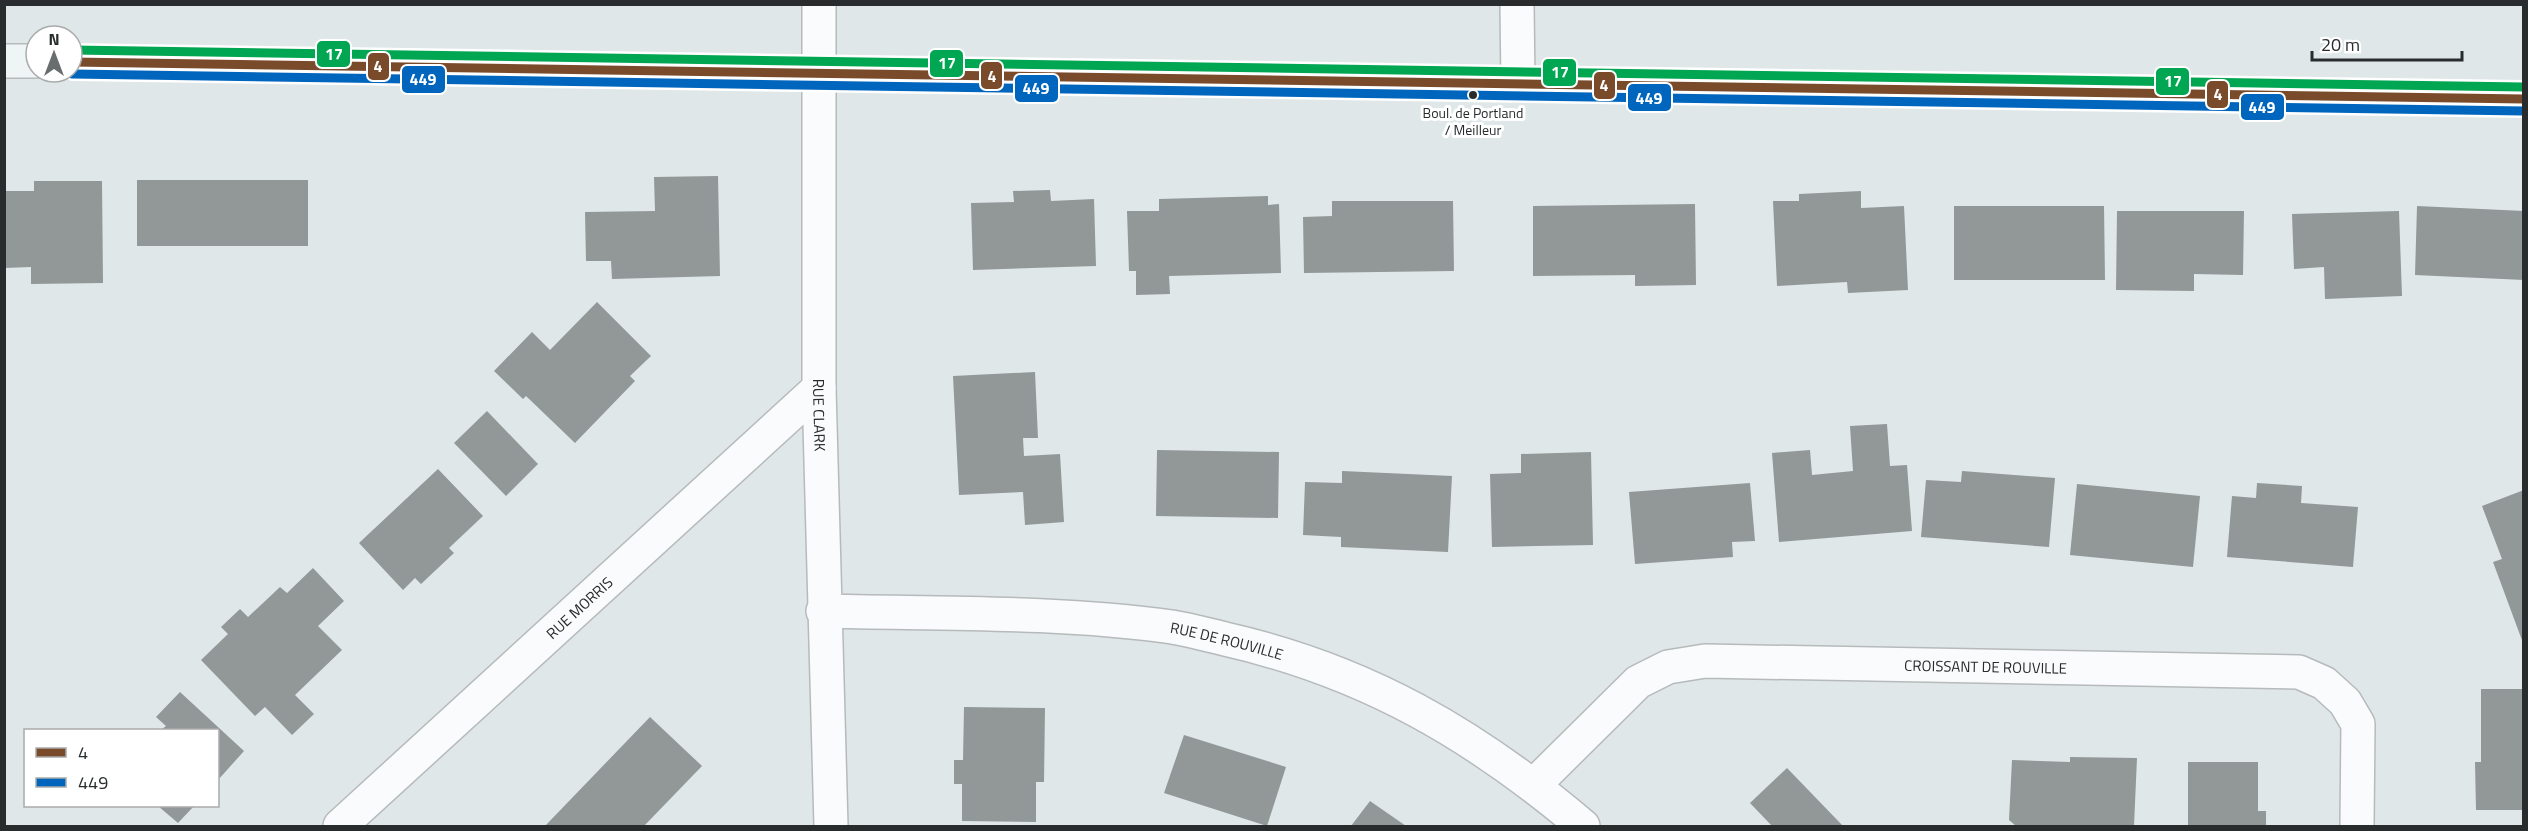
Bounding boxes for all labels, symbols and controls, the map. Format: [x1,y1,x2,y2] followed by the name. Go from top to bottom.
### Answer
[24,24,84,84] north arrow
[2312,24,2462,62] scale bar
[48,27,60,51] text: N
[2321,31,2360,58] text: 20 m
[316,40,351,68] line badge: 17
[325,42,343,66] text: 17
[929,49,964,78] line badge: 17
[938,51,956,75] text: 17
[367,52,390,81] line badge: 4
[374,54,383,78] text: 4
[1542,58,1577,87] line badge: 17
[1551,60,1569,84] text: 17
[980,61,1003,90] line badge: 4
[988,64,997,88] text: 4
[401,65,446,94] line badge: 449
[410,67,436,91] text: 449
[2155,67,2190,96] line badge: 17
[2164,69,2182,93] text: 17
[1593,71,1616,100] line badge: 4
[1600,73,1609,97] text: 4
[1014,74,1059,103] line badge: 449
[1023,76,1049,100] text: 449
[2206,80,2229,109] line badge: 4
[2214,82,2223,106] text: 4
[1627,83,1672,112] line badge: 449
[1636,86,1662,110] text: 449
[1467,89,1479,101] marker: Boul. de Portland / Meilleur
[2240,93,2285,121] line badge: 449
[2249,95,2275,119] text: 449
[1423,102,1523,140] place label: Boul. de Portland / Meilleur
[808,379,832,452] street label: RUE CLARK
[541,571,618,644] street label: RUE MORRIS
[1169,615,1286,665] street label: RUE DE ROUVILLE
[1904,653,2067,679] street label: CROISSANT DE ROUVILLE
[24,729,219,807] legend
[78,739,88,766] text: 4
[78,769,108,796] text: 449

